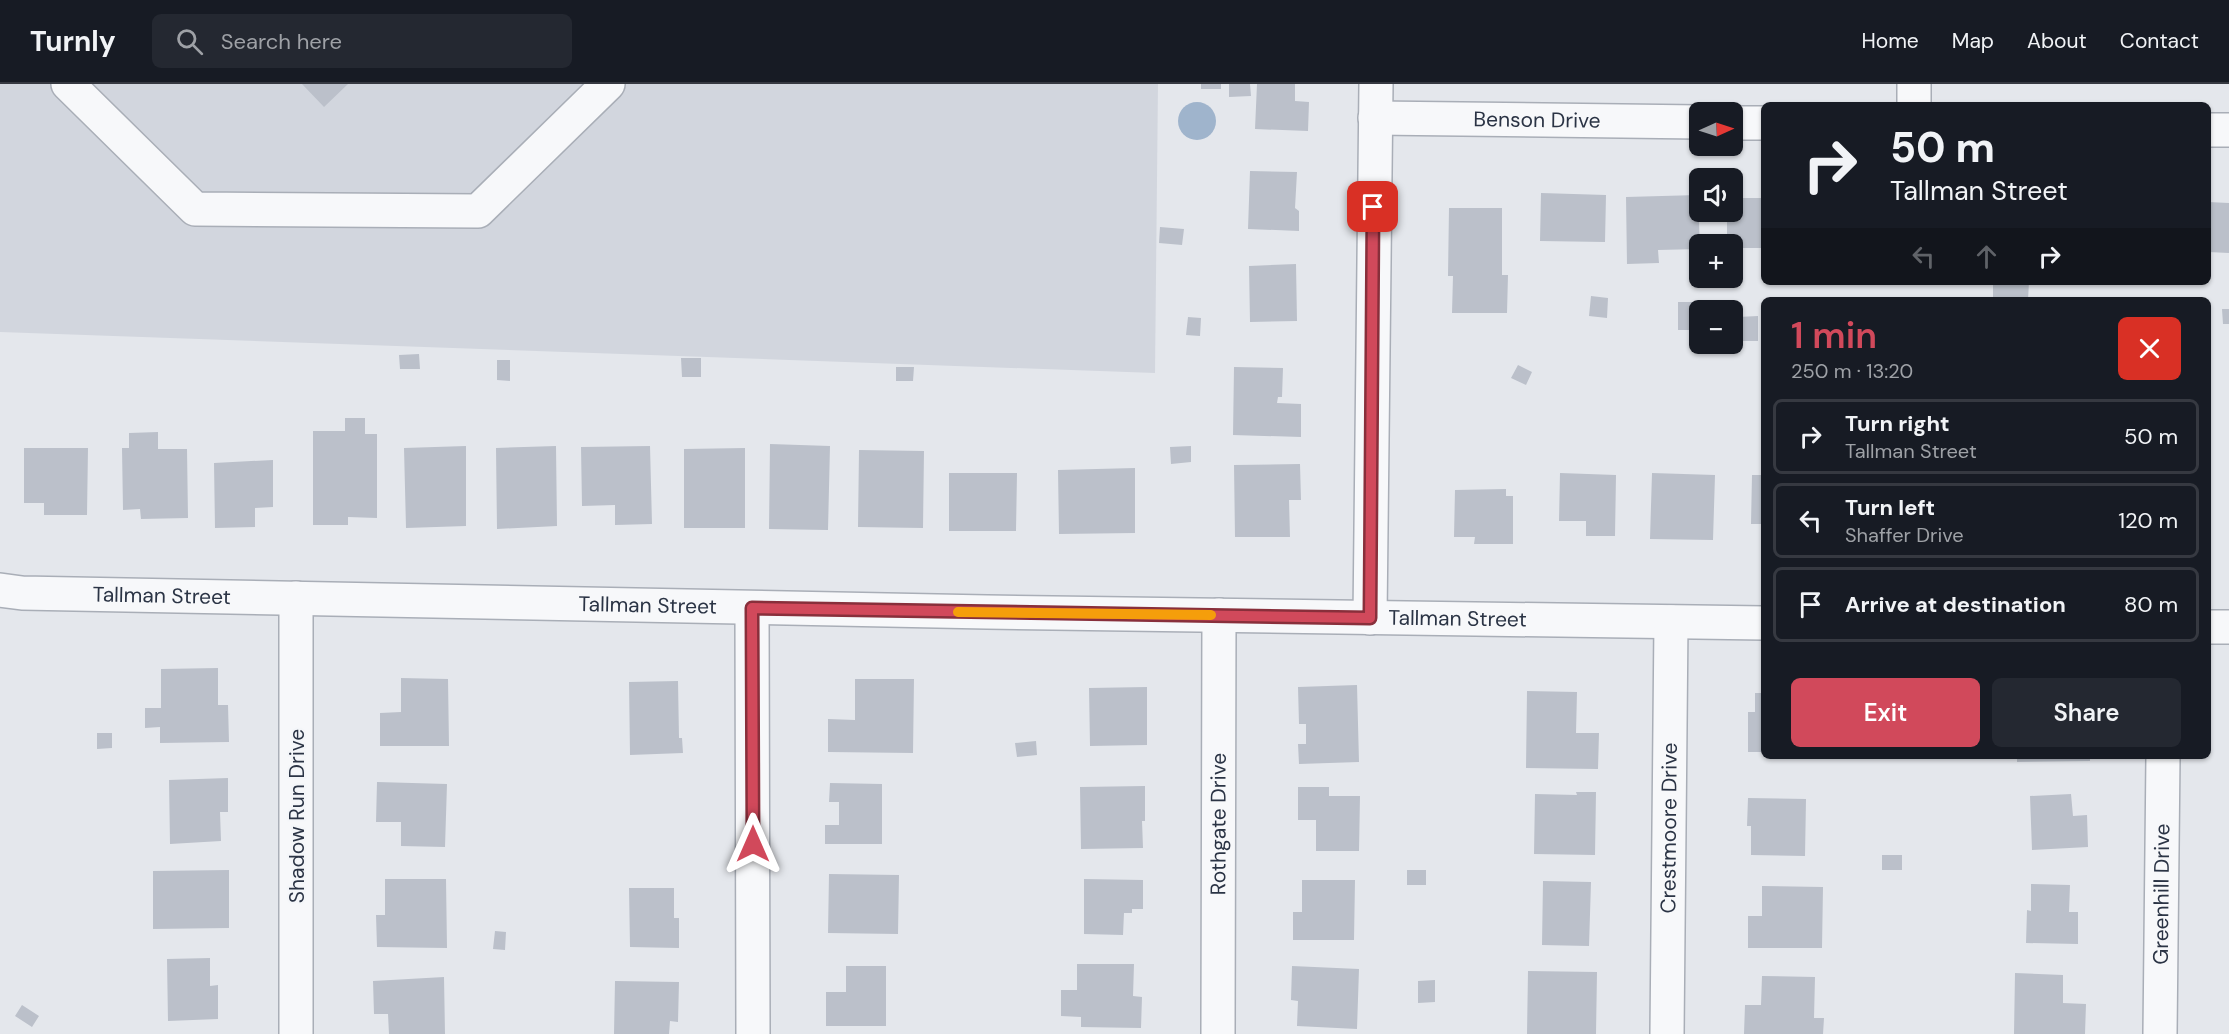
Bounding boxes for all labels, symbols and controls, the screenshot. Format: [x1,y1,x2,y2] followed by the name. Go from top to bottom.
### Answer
[152,14,572,68] search box
[30,23,116,60] text: Turnly
[173,25,206,58] icon: search
[221,27,342,56] text: Search here
[1861,27,1919,55] text: Home
[1952,27,1994,55] text: Map
[2027,27,2087,55] text: About
[2120,27,2199,55] text: Contact
[1689,102,1743,156] north arrow
[1689,102,1743,354] map controls
[1473,105,1601,135] street label: Benson Drive
[1890,120,1995,175] text: 50 m
[1791,126,1869,204] icon: right
[1689,168,1743,222] button: sound
[1890,173,2068,208] text: Tallman Street
[1347,181,1398,232] pin
[1356,190,1389,223] icon: arrive
[1689,234,1743,288] button: +
[1907,240,1940,273] icon: left
[1970,240,2003,273] icon: ahead
[2033,240,2066,273] icon: right
[1689,300,1743,354] button: −
[1791,312,1877,359] text: 1 min
[2118,317,2181,380] button: close
[1791,358,1913,384] text: 250 m · 13:20
[1845,409,1950,438] text: Turn right
[1794,420,1827,453] icon: right
[2124,422,2178,451] text: 50 m
[1845,438,1977,464] text: Tallman Street
[1845,493,1935,522] text: Turn left
[1794,504,1827,537] icon: left
[2118,506,2178,535] text: 120 m
[1845,522,1964,548] text: Shaffer Drive
[92,580,231,611] street label: Tallman Street
[1794,588,1827,621] icon: arrive
[578,590,717,621] street label: Tallman Street
[1845,590,2066,619] text: Arrive at destination
[2124,590,2178,619] text: 80 m
[1388,604,1527,634] street label: Tallman Street
[1791,678,1980,747] button: Exit
[1992,678,2181,747] button: Share
[283,729,311,903] street label: Shadow Run Drive
[1654,742,1684,914] street label: Crestmoore Drive
[1204,753,1233,895] street label: Rothgate Drive
[721,812,785,876] position arrow
[2147,823,2176,965] street label: Greenhill Drive

